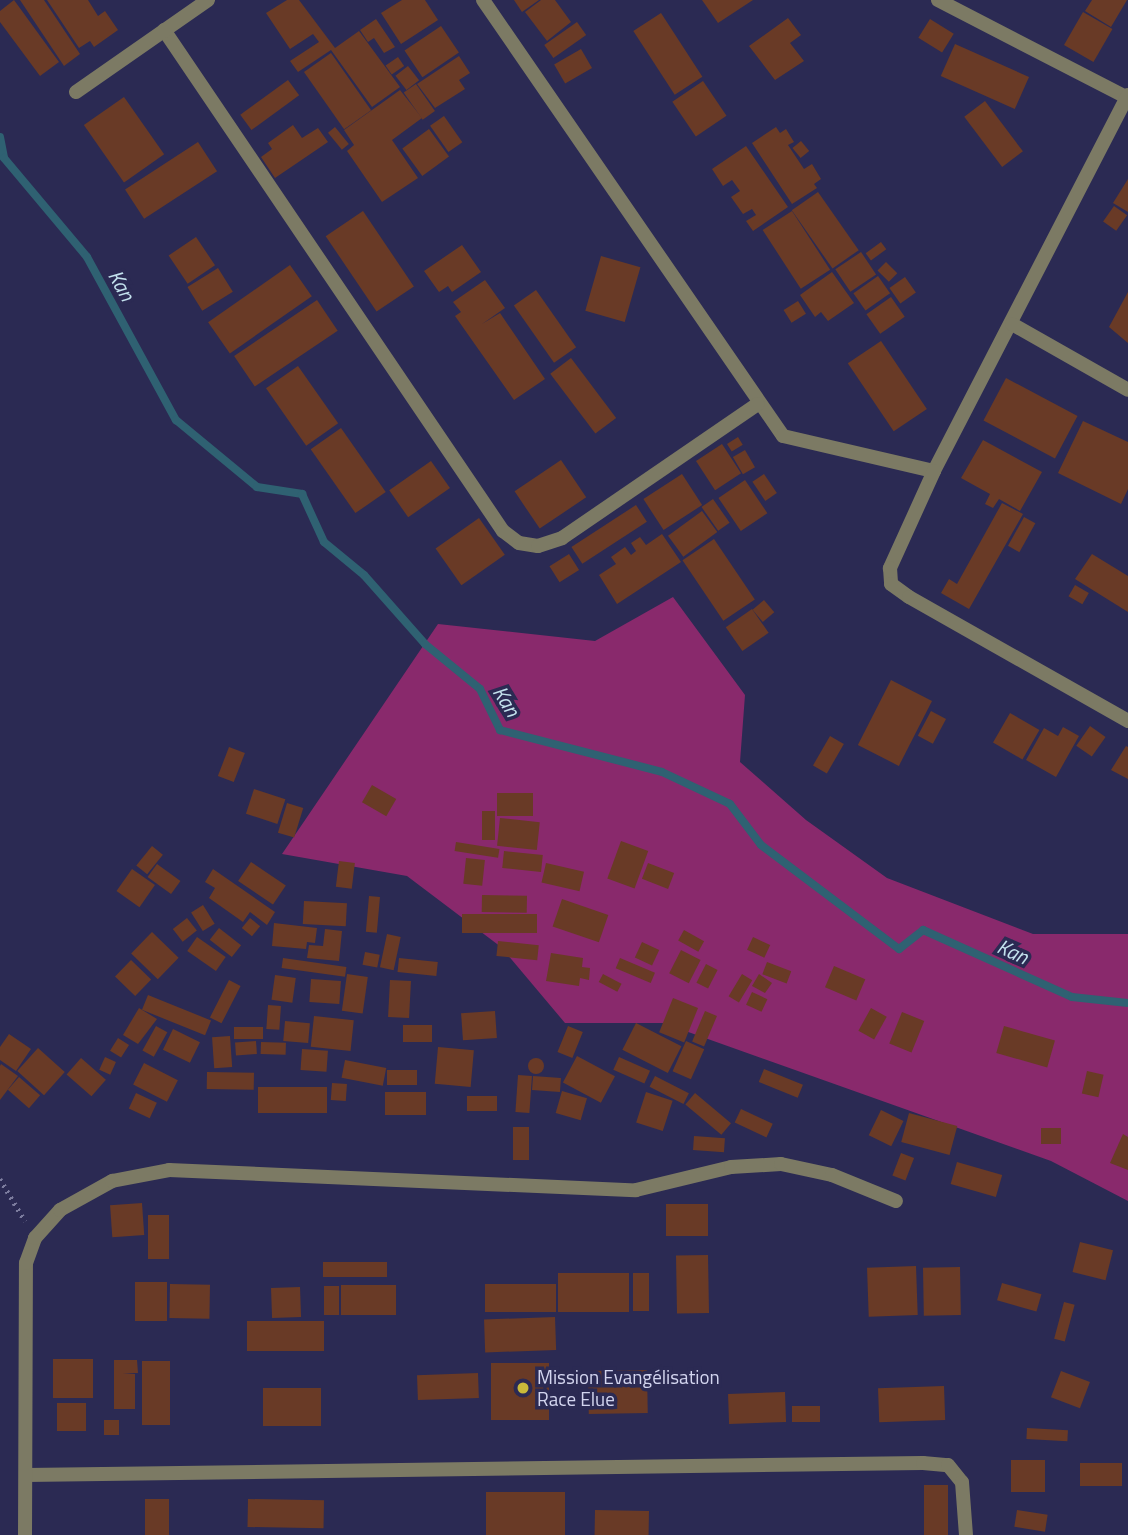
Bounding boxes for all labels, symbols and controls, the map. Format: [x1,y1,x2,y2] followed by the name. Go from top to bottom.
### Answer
[103,265,141,305] water label: Kan
[488,681,526,721] water label: Kan
[993,933,1033,969] water label: Kan
[537,1366,720,1410] place label: Mission Evangélisation Race Elue
[515,1380,531,1396] marker: Mission Evangélisation Race Elue

